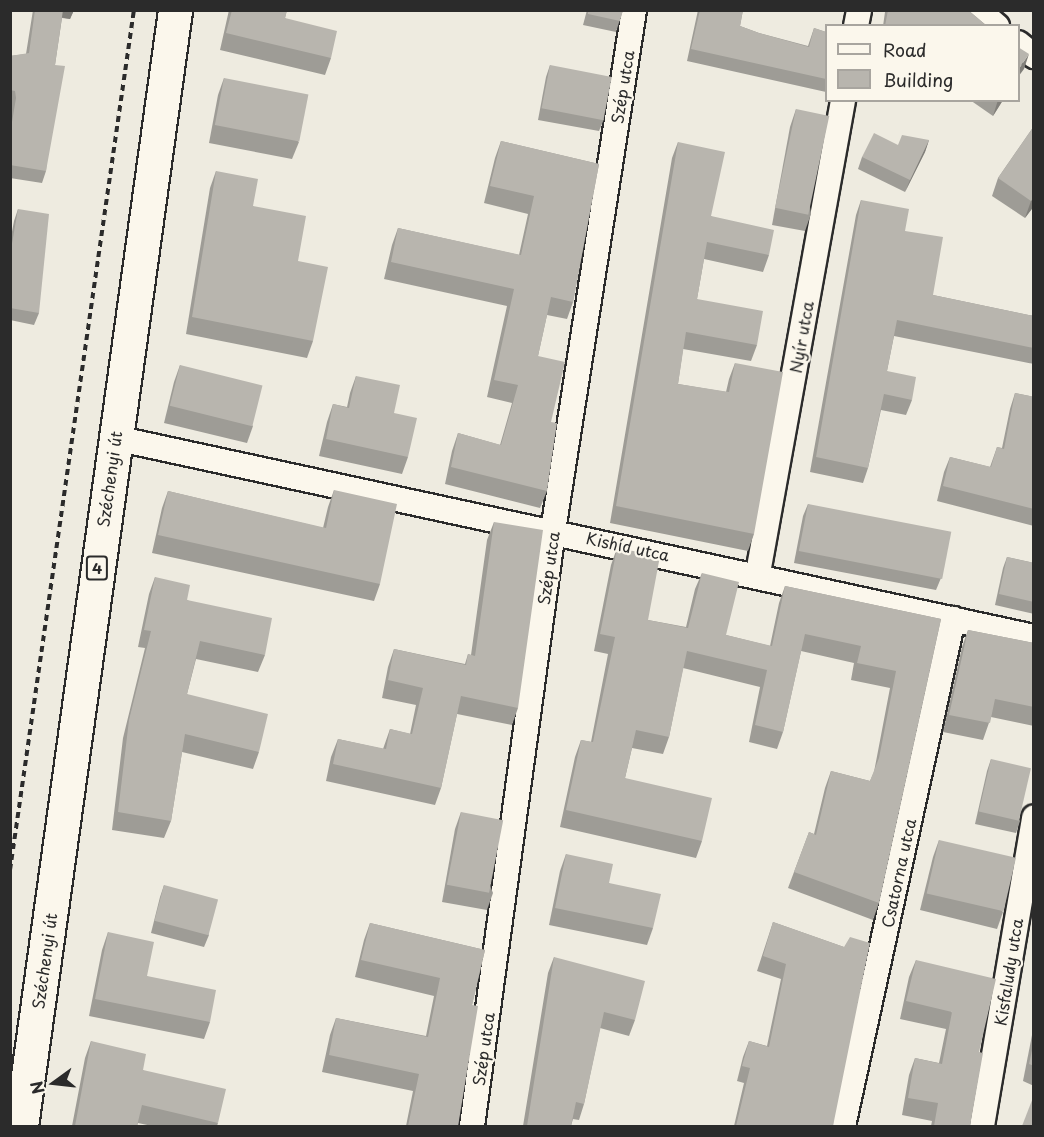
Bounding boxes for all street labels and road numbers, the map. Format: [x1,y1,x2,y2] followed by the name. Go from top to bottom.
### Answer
[607,49,637,125] street label: Szép utca
[785,299,817,375] street label: Nyír utca
[93,430,125,528] street label: Széchenyi út
[584,528,672,564] street label: Kishíd utca
[533,530,563,606] street label: Szép utca
[85,556,109,580] road number: 4
[877,817,919,929] street label: Csatorna utca
[28,912,60,1010] street label: Széchenyi út
[990,916,1026,1028] street label: Kisfaludy utca
[468,1011,498,1087] street label: Szép utca

